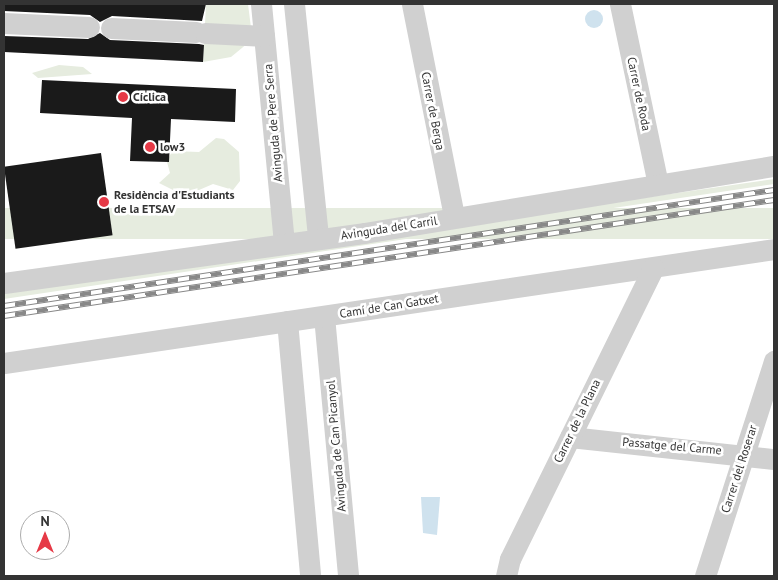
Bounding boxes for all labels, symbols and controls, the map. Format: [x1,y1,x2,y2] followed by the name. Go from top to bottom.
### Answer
[624,56,654,132] street label: Carrer de Roda
[261,63,285,183] street label: Avinguda de Pere Serra
[418,71,448,151] street label: Carrer de Berga
[133,90,166,104] place label: Cíclica
[117,91,129,103] marker: Cíclica
[160,140,185,154] place label: low3
[144,141,156,153] marker: low3
[114,188,234,216] place label: Residència d'Estudiants de la ETSAV
[98,196,110,208] marker: Residència d'Estudiants de la ETSAV
[340,213,438,243] street label: Avinguda del Carril
[338,291,440,321] street label: Camí de Can Gatxet
[551,377,603,465] street label: Carrer de la Plana
[323,380,349,512] street label: Avinguda de Can Picanyol
[718,423,760,515] street label: Carrer del Roserar
[622,434,722,458] street label: Passatge del Carme
[20,510,70,560] north arrow
[40,512,50,530] text: N

